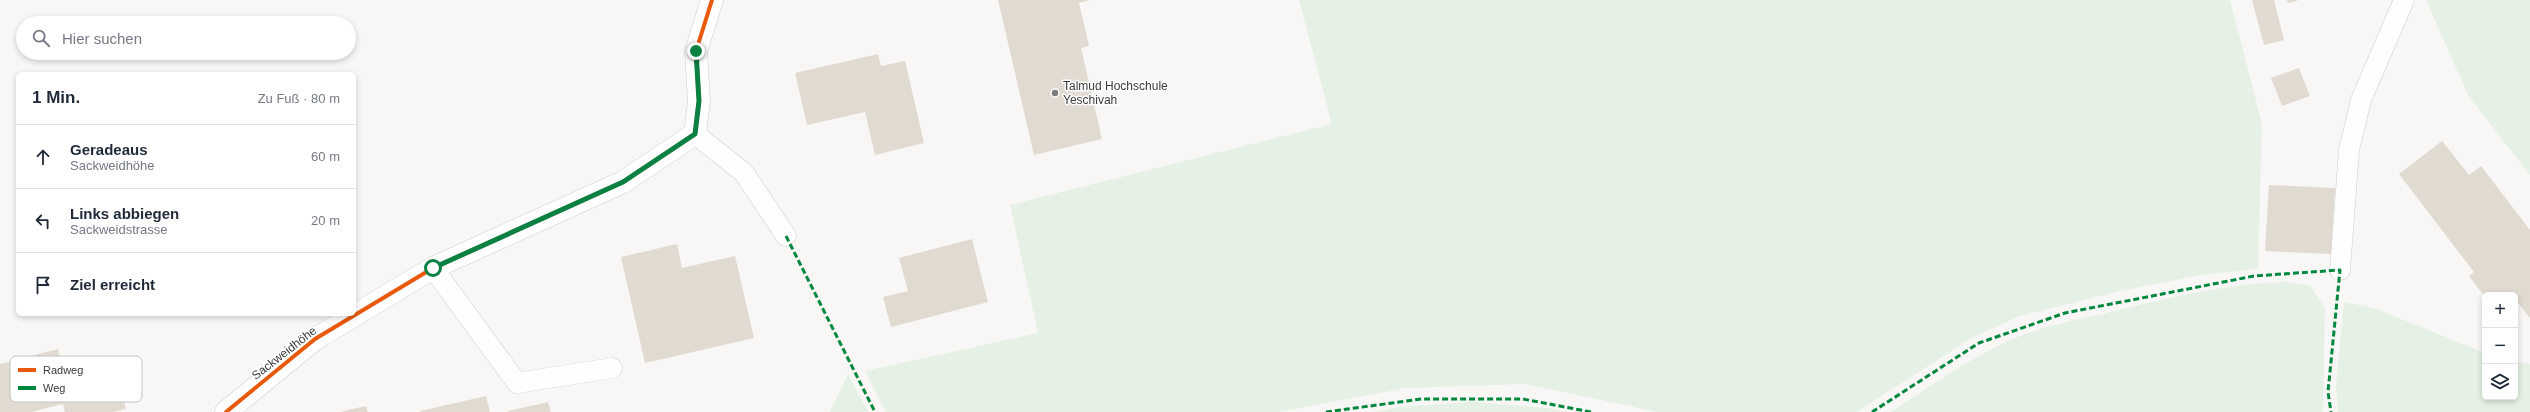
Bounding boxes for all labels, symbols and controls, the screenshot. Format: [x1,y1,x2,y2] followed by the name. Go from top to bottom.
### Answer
[16,16,356,60] search box
[30,27,52,49] icon: search
[62,30,142,47] text: Hier suchen
[687,42,705,60] route end
[1063,79,1168,107] place label: Talmud Hochschule Yeschivah
[32,88,80,107] text: 1 Min.
[1050,88,1060,98] marker: Talmud Hochschule Yeschivah
[258,91,340,106] text: Zu Fuß · 80 m
[70,141,148,158] text: Geradeaus
[32,146,54,168] icon: ahead
[311,149,340,164] text: 60 m
[70,158,155,173] text: Sackweidhöhe
[70,205,179,222] text: Links abbiegen
[32,210,54,232] icon: left
[311,213,340,228] text: 20 m
[70,222,168,237] text: Sackweidstrasse
[424,259,442,277] route start
[32,274,54,296] icon: arrive
[70,276,155,293] text: Ziel erreicht
[2482,292,2518,400] map controls
[2482,292,2518,328] button: +
[249,323,319,383] street label: Sackweidhöhe
[2482,328,2518,364] button: −
[10,356,142,402] legend
[43,364,83,376] text: Radweg
[2482,364,2518,400] button: layers
[43,382,65,394] text: Weg

